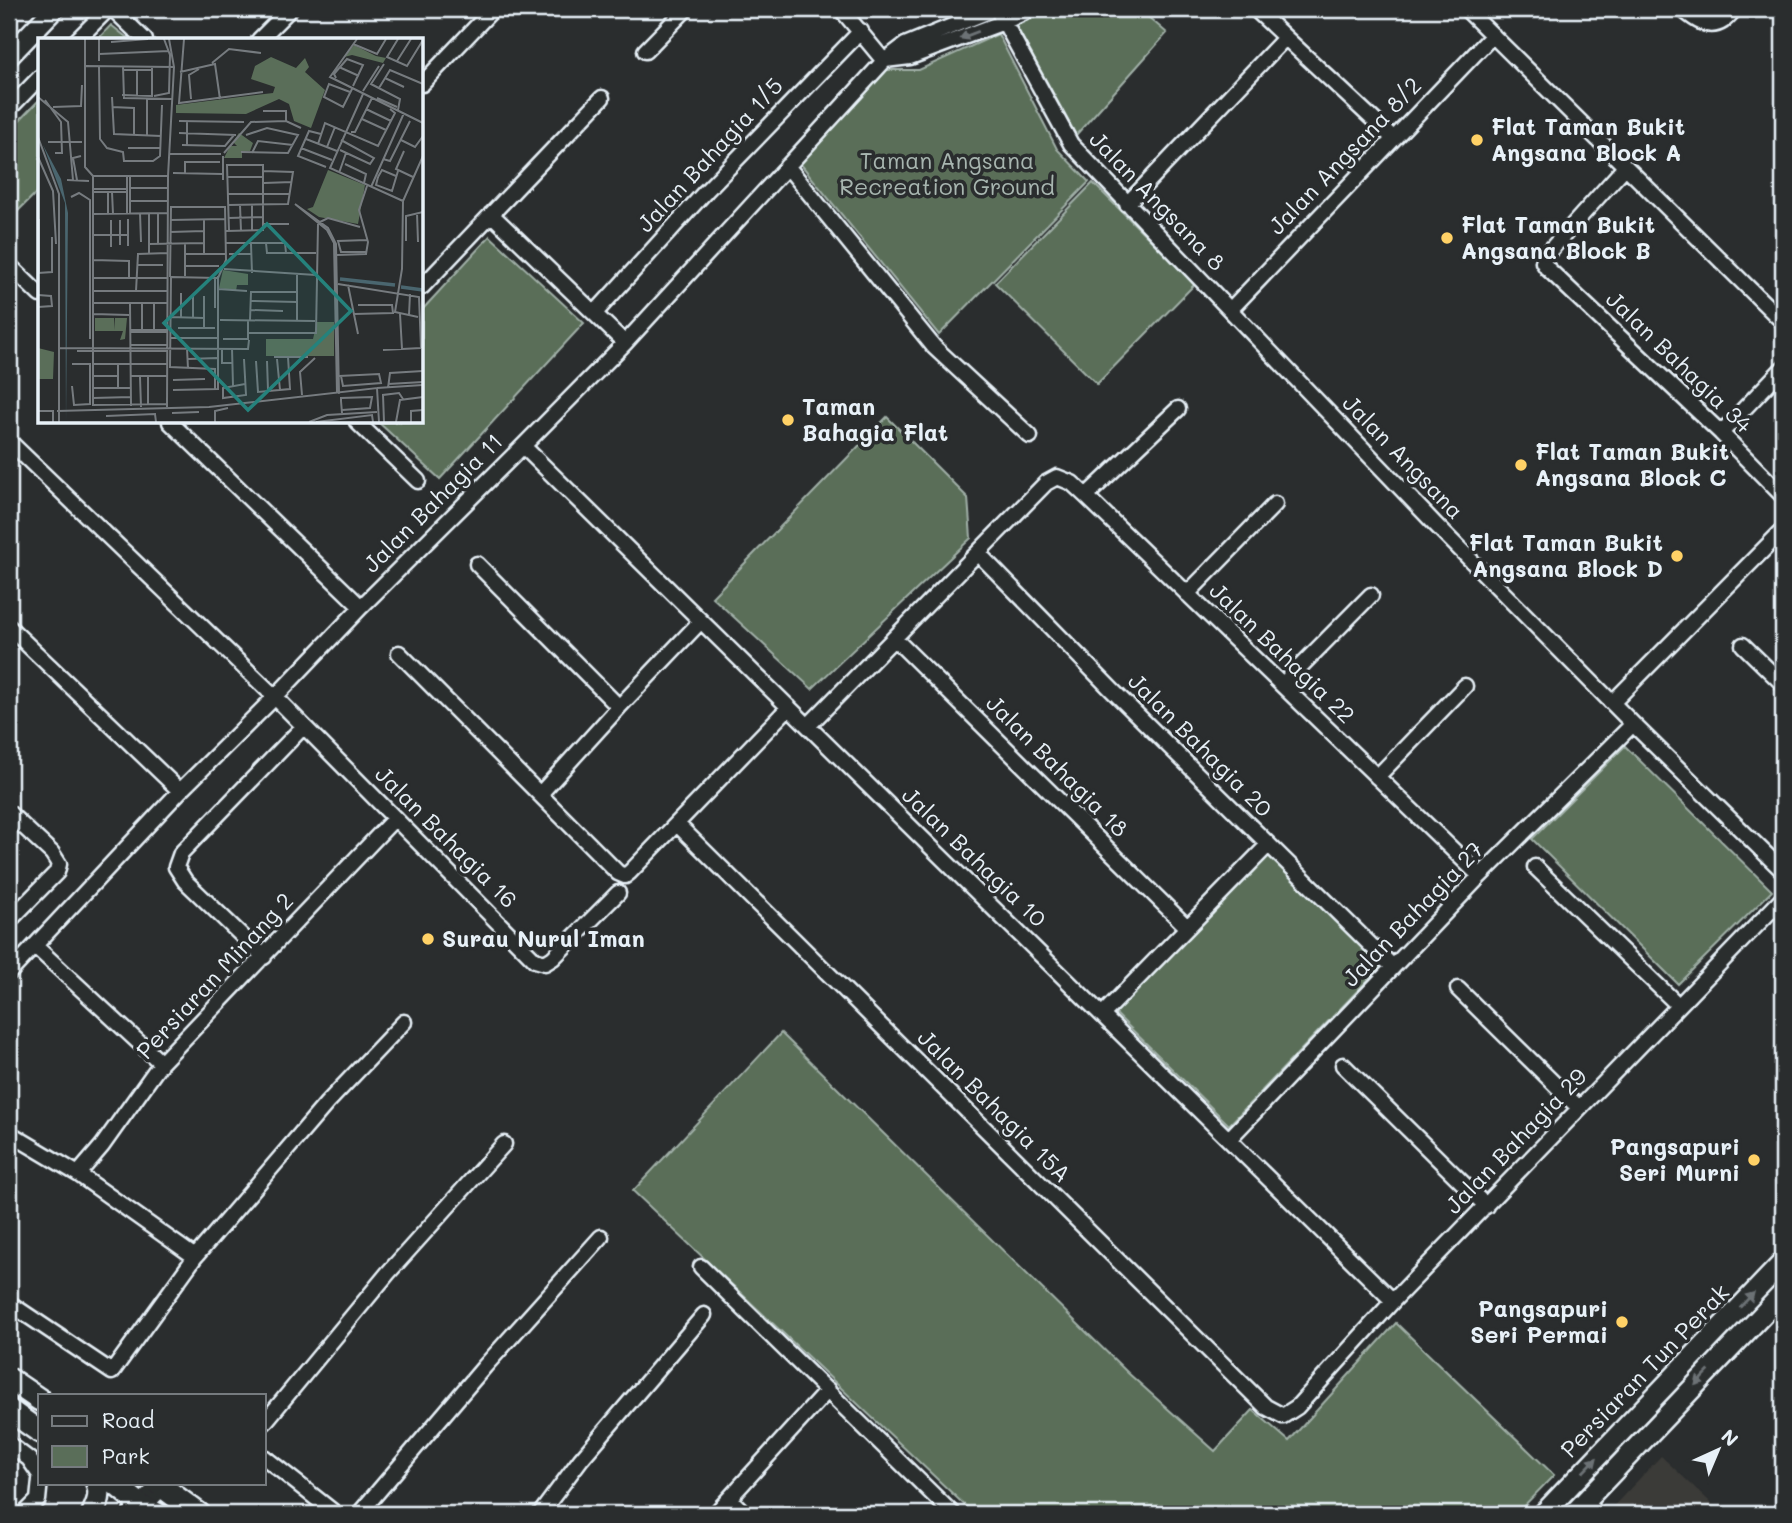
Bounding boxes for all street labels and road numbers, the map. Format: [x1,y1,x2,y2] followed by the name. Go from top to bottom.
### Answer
[1261,70,1427,241] street label: Jalan Angsana 8/2
[630,71,789,238] street label: Jalan Bahagia 1/5
[1083,124,1232,277] street label: Jalan Angsana 8
[1600,284,1760,439] street label: Jalan Bahagia 34
[1337,388,1471,525] street label: Jalan Angsana
[356,426,509,579] street label: Jalan Bahagia 11
[1204,575,1362,729] street label: Jalan Bahagia 22
[1122,666,1279,823] street label: Jalan Bahagia 20
[980,688,1135,843] street label: Jalan Bahagia 18
[369,759,524,914] street label: Jalan Bahagia 16
[896,780,1053,933] street label: Jalan Bahagia 10
[1335,834,1489,992] street label: Jalan Bahagia 27
[129,886,299,1065] street label: Persiaran Minang 2
[912,1022,1078,1188] street label: Jalan Bahagia 15A
[1438,1061,1593,1220] street label: Jalan Bahagia 29
[1554,1277,1735,1464] street label: Persiaran Tun Perak

